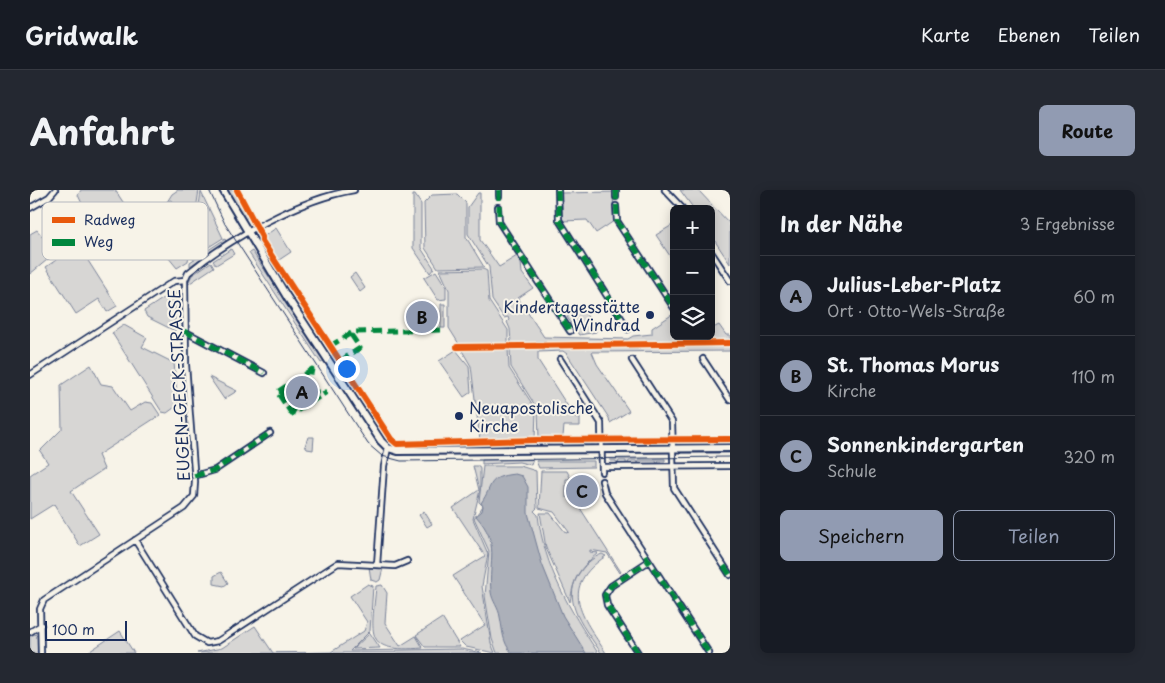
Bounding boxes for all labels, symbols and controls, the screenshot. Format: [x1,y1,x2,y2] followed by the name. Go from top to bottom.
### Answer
[25,17,138,53] text: Gridwalk
[921,21,970,48] text: Karte
[998,21,1061,48] text: Ebenen
[1089,21,1140,48] text: Teilen
[30,104,175,157] text: Anfahrt
[1039,105,1135,156] button: Route
[42,202,208,260] legend
[670,205,715,340] map controls
[670,205,715,250] button: +
[780,207,902,239] text: In der Nähe
[84,209,136,230] text: Radweg
[1020,211,1115,235] text: 3 Ergebnisse
[84,231,113,252] text: Weg
[670,250,715,295] button: −
[827,270,1001,298] text: Julius-Leber-Platz
[790,284,802,308] text: A
[1073,284,1115,308] text: 60 m
[161,288,195,482] street label: EUGEN-GECK-STRASSE
[503,294,640,336] place label: Kindertagesstätte Windrad
[670,295,715,340] button: layers
[406,298,438,336] pin: B
[827,298,1005,322] text: Ort · Otto-Wels-Straße
[644,309,656,321] marker: Kindertagesstätte Windrad
[827,350,999,378] text: St. Thomas Morus
[334,356,360,382] your location
[791,364,801,388] text: B
[1072,364,1115,388] text: 110 m
[286,373,318,411] pin: A
[827,378,876,402] text: Kirche
[469,395,593,437] place label: Neuapostolische Kirche
[453,410,465,422] marker: Neuapostolische Kirche
[827,430,1024,458] text: Sonnenkindergarten
[790,444,802,468] text: C
[1064,444,1115,468] text: 320 m
[827,458,877,482] text: Schule
[566,472,598,510] pin: C
[780,510,943,561] button: Speichern
[953,510,1115,561] button: Teilen
[45,618,128,641] scale bar
[52,619,95,640] text: 100 m

